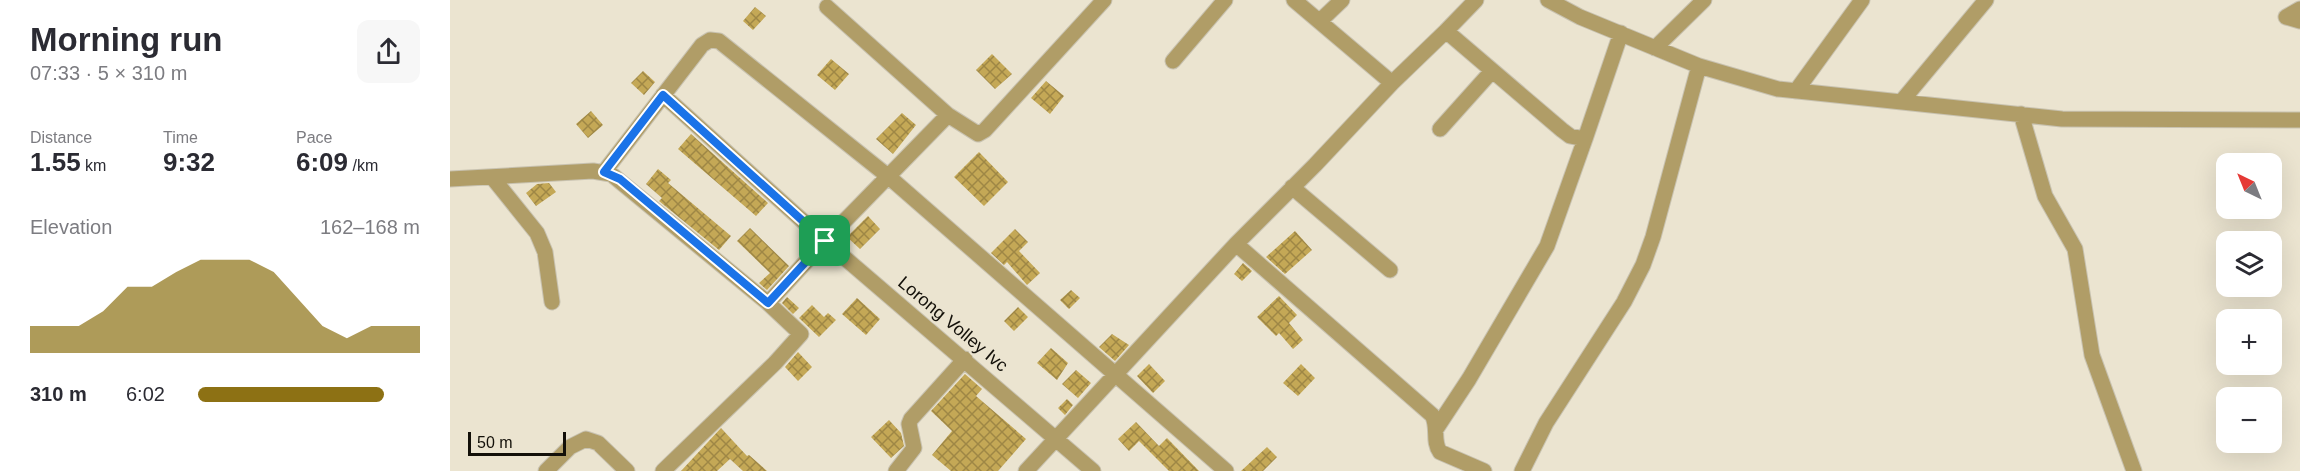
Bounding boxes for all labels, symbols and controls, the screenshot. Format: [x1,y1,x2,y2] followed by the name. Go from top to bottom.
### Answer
[357,20,420,83] button: share
[30,21,222,58] text: Morning run
[30,62,187,84] text: 07:33 · 5 × 310 m
[30,129,92,146] text: Distance
[163,129,198,146] text: Time
[296,129,332,146] text: Pace
[30,147,81,177] text: 1.55
[163,147,215,177] text: 9:32
[296,147,348,177] text: 6:09
[2216,153,2282,219] north arrow
[2216,153,2282,453] map controls
[81,157,106,174] text: km
[348,157,378,174] text: /km
[799,215,850,266] pin
[30,216,112,238] text: Elevation
[320,216,420,238] text: 162–168 m
[808,224,841,257] icon: arrive
[2216,231,2282,297] button: layers
[894,272,1012,376] street label: Lorong Volley Ivc
[2216,309,2282,375] button: +
[30,383,87,405] text: 310 m
[126,383,165,405] text: 6:02
[2216,387,2282,453] button: −
[468,429,566,456] scale bar
[477,434,513,451] text: 50 m

